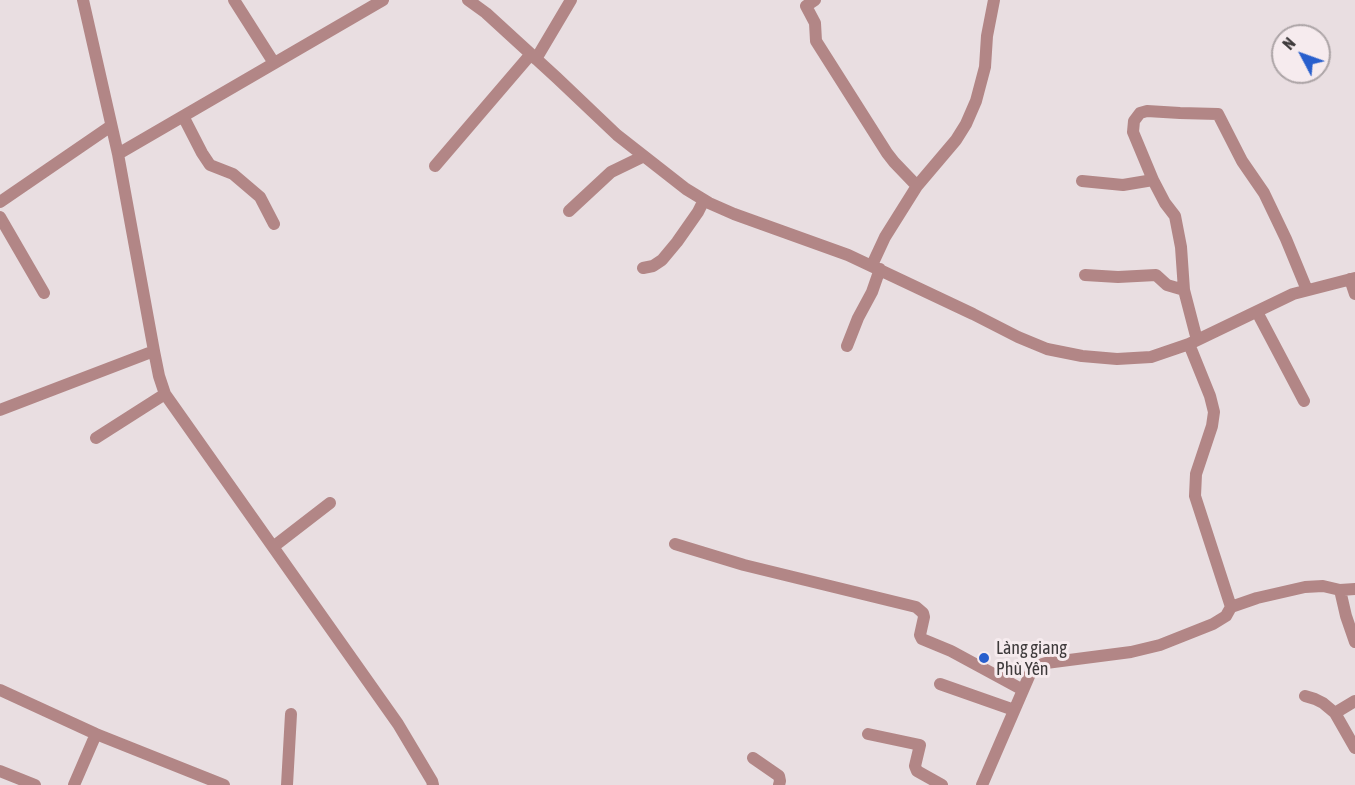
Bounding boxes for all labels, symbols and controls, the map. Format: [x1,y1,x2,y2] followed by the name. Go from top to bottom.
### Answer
[1271,24,1331,84] north arrow
[1279,34,1299,53] text: N
[996,637,1067,680] place label: Làng giang Phù Yên
[977,651,991,665] marker: Làng giang Phù Yên

